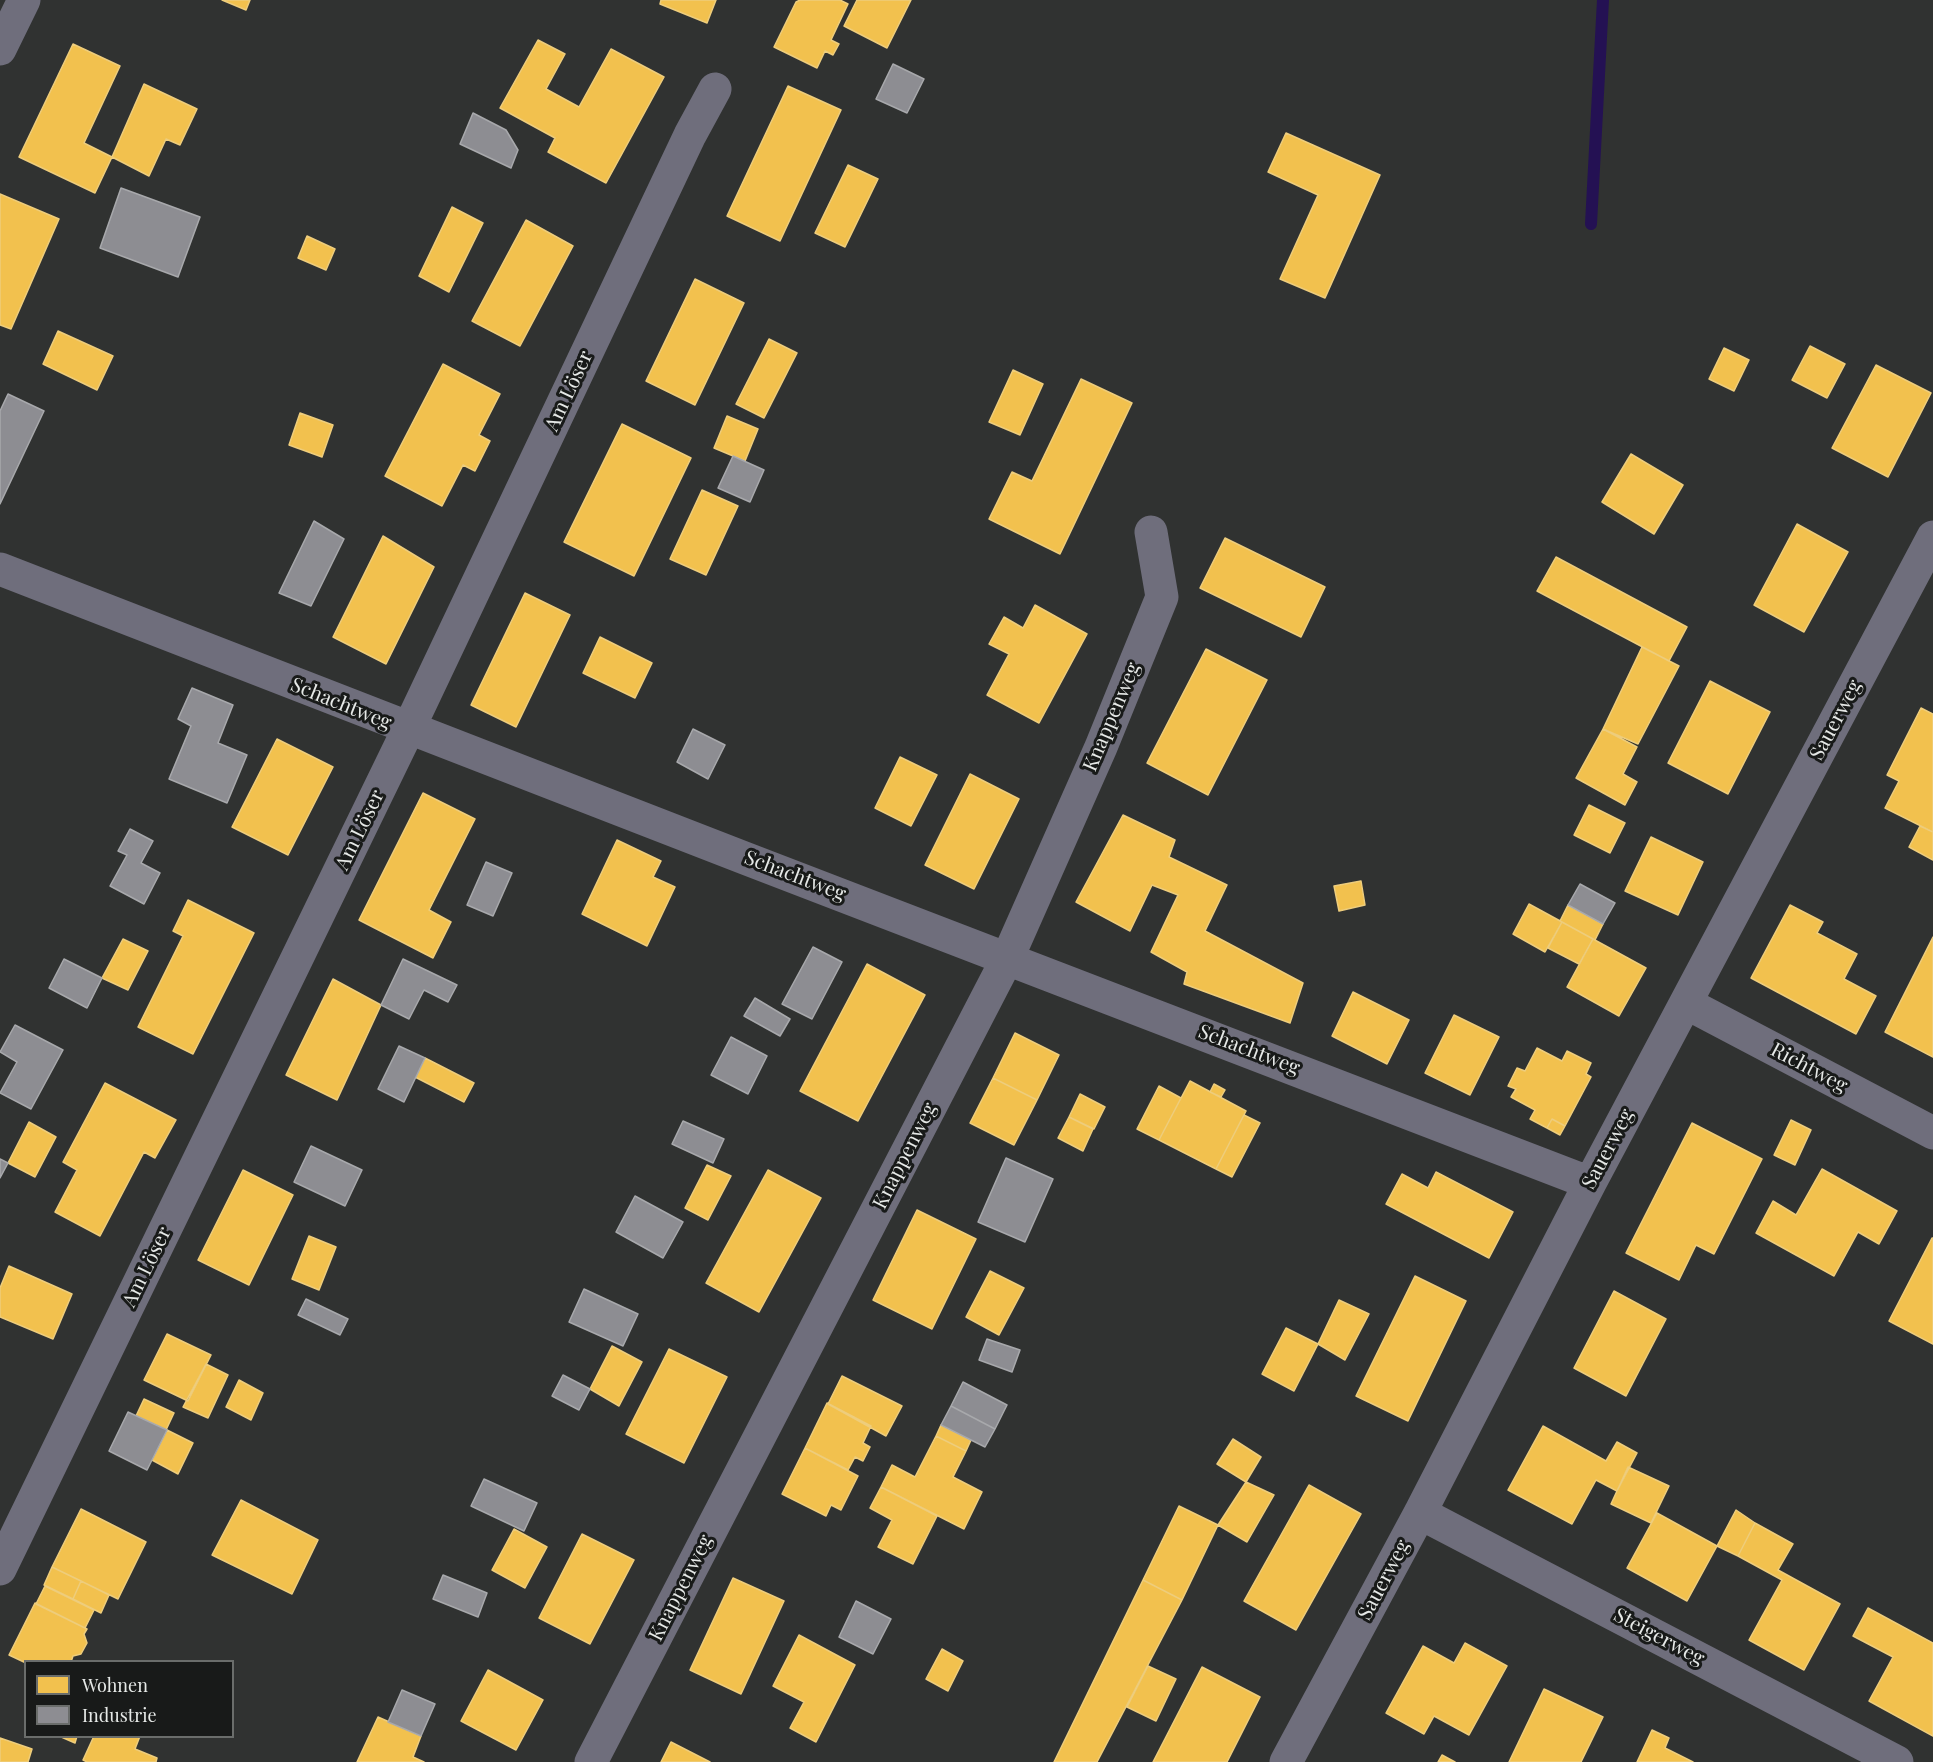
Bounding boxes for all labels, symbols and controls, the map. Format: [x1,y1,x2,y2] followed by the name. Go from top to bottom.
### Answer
[540,347,598,435] street label: Am Löser
[1078,659,1146,775] street label: Knappenweg
[287,673,395,735] street label: Schachtweg
[1805,676,1867,764] street label: Sauerweg
[330,786,390,874] street label: Am Löser
[741,846,849,906] street label: Schachtweg
[1195,1020,1303,1080] street label: Schachtweg
[1767,1038,1851,1098] street label: Richtweg
[868,1099,942,1213] street label: Knappenweg
[1577,1105,1639,1193] street label: Sauerweg
[117,1223,177,1311] street label: Am Löser
[644,1531,718,1645] street label: Knappenweg
[1353,1536,1415,1624] street label: Sauerweg
[1610,1603,1708,1671] street label: Steigerweg
[24,1660,234,1738] legend
[82,1673,148,1697] text: Wohnen
[82,1703,157,1727] text: Industrie

